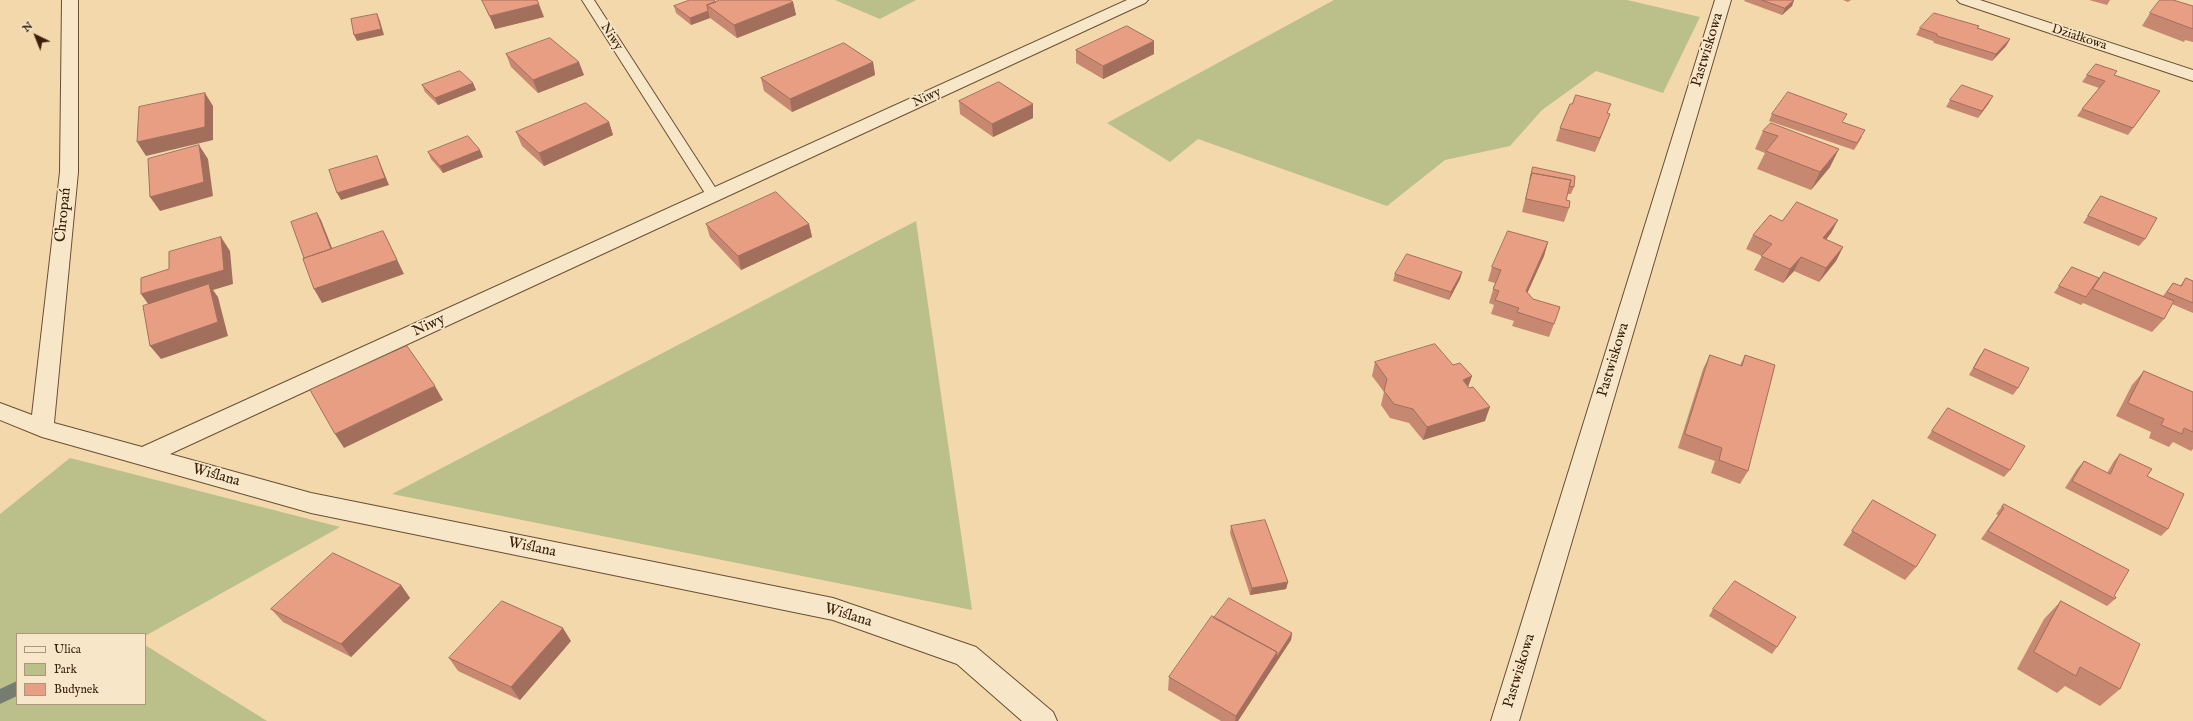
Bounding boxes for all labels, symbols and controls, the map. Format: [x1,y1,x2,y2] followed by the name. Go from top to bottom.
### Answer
[1688,11,1728,89] street label: Pastwiskowa
[16,16,56,56] north arrow
[20,19,36,36] text: N
[596,20,626,54] street label: Niwy
[2049,22,2109,54] street label: Działkowa
[910,85,944,111] street label: Niwy
[52,187,76,243] street label: Chropań
[410,311,448,341] street label: Niwy
[1594,321,1634,399] street label: Pastwiskowa
[190,461,242,491] street label: Wiślana
[506,534,558,562] street label: Wiślana
[822,600,874,632] street label: Wiślana
[1500,632,1540,710] street label: Pastwiskowa
[16,633,146,705] legend
[54,642,81,657] text: Ulica
[54,662,77,677] text: Park
[54,682,99,697] text: Budynek

